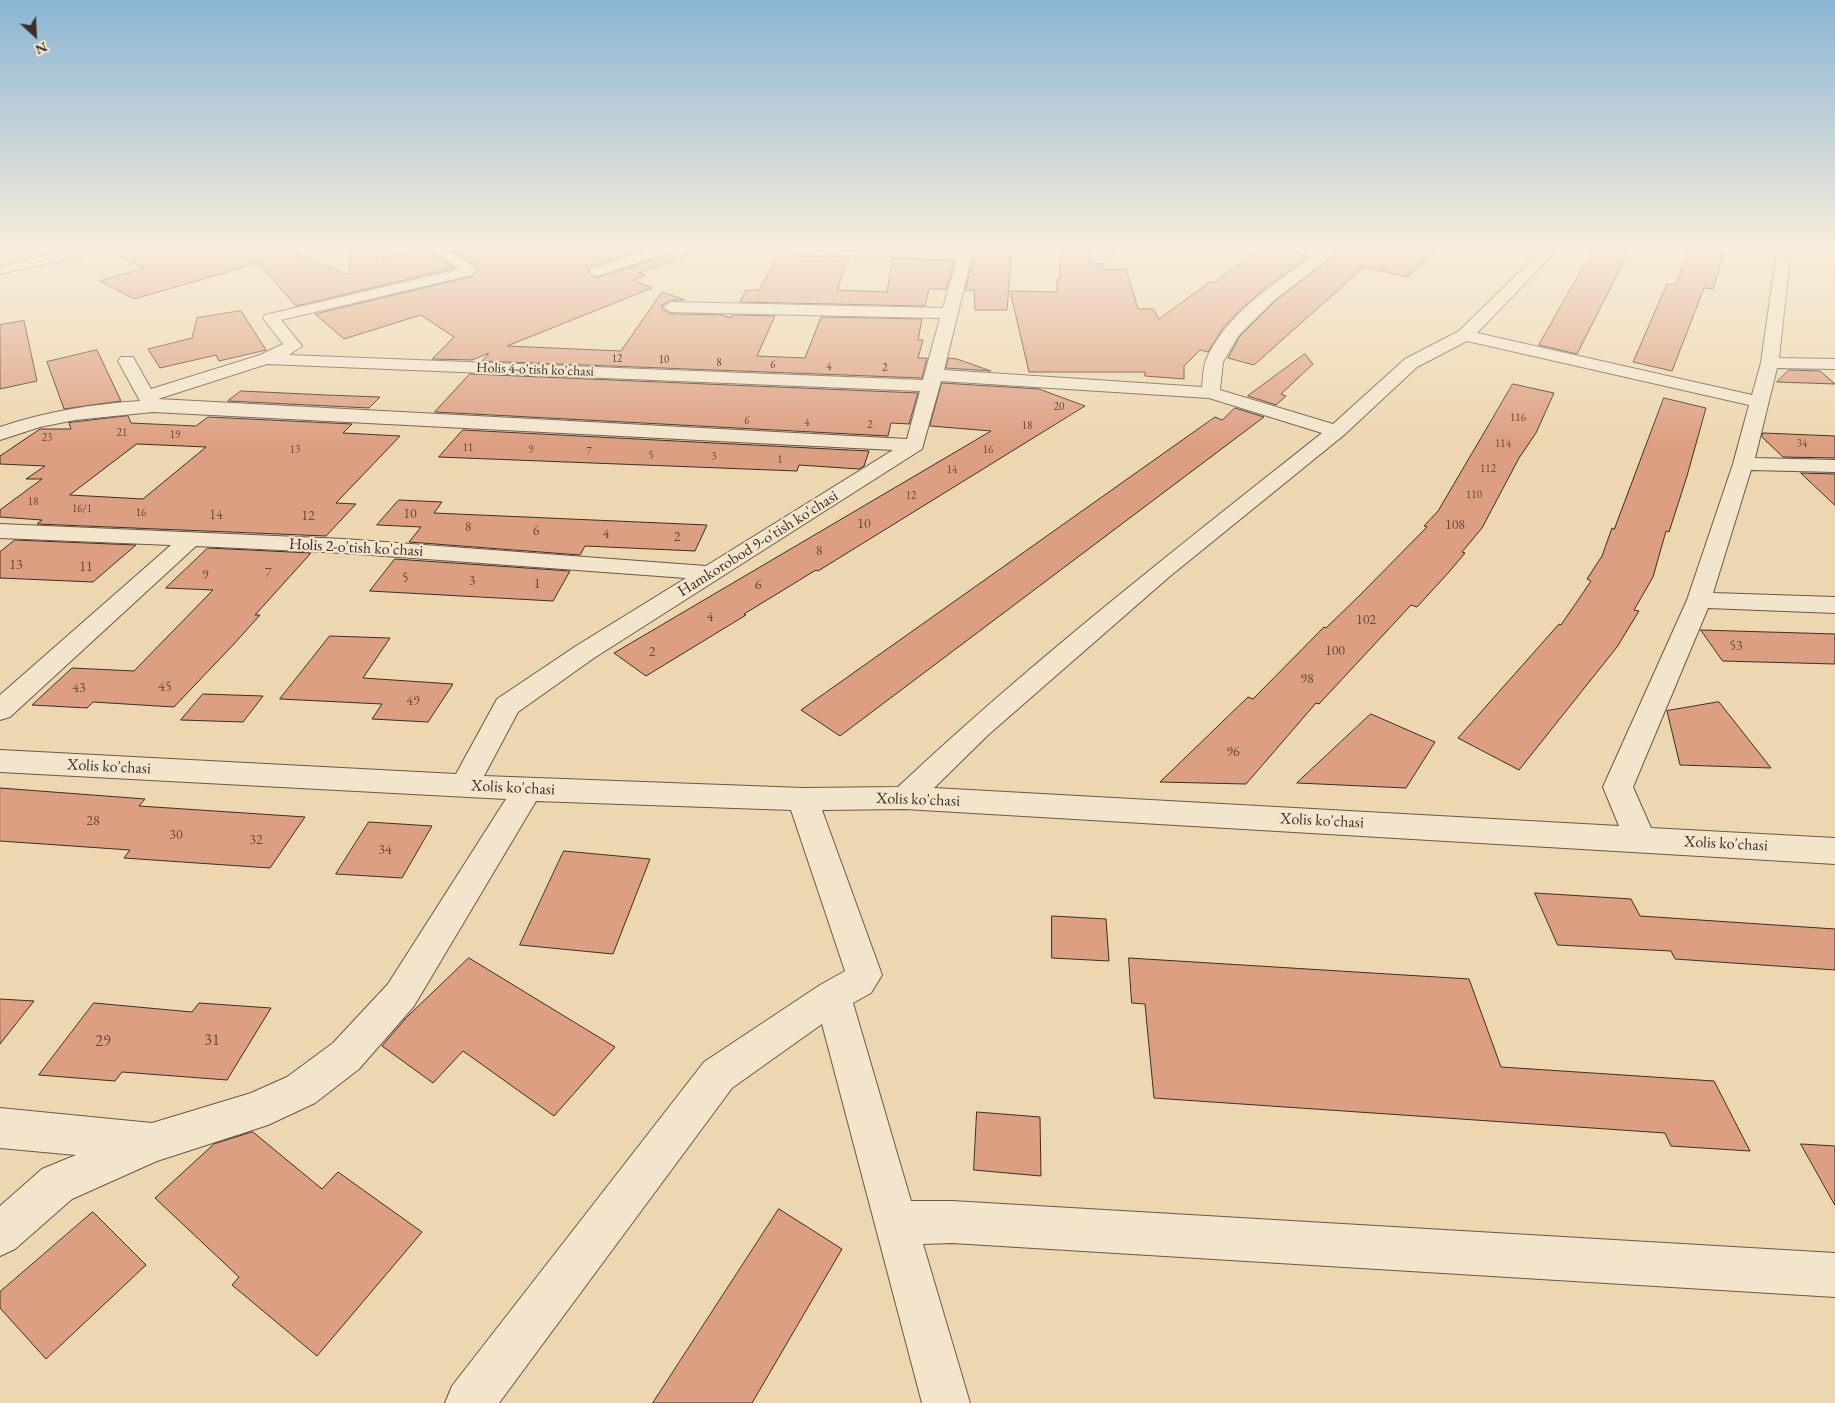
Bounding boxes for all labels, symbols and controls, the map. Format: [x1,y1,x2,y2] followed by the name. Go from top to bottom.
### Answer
[10,10,60,60] north arrow
[32,38,50,59] text: N
[612,352,622,366] house number: 12
[659,353,669,367] house number: 10
[716,356,722,370] house number: 8
[770,358,776,372] house number: 6
[476,360,594,380] street label: Holis 4-o'tish ko'chasi
[826,360,832,374] house number: 4
[882,361,888,375] house number: 2
[1054,400,1064,414] house number: 20
[1510,411,1526,425] house number: 116
[744,414,750,428] house number: 6
[804,416,810,430] house number: 4
[867,418,873,432] house number: 2
[1022,419,1032,433] house number: 18
[117,426,127,440] house number: 21
[170,428,180,442] house number: 19
[42,431,52,445] house number: 23
[1495,437,1511,451] house number: 114
[1797,437,1807,451] house number: 34
[463,441,473,455] house number: 11
[290,443,300,457] house number: 13
[528,443,534,457] house number: 9
[983,443,993,457] house number: 16
[586,445,592,459] house number: 7
[648,448,654,462] house number: 5
[711,450,717,464] house number: 3
[777,453,783,467] house number: 1
[1480,462,1496,476] house number: 112
[947,463,957,477] house number: 14
[674,487,842,601] street label: Hamkorobod 9-o'tish ko'chasi
[1466,488,1482,502] house number: 110
[906,489,916,503] house number: 12
[28,495,38,509] house number: 18
[72,502,92,516] house number: 16/1
[136,506,146,520] house number: 16
[403,506,417,522] house number: 10
[209,507,223,523] house number: 14
[301,508,315,524] house number: 12
[857,516,871,532] house number: 10
[1445,517,1465,533] house number: 108
[465,519,471,535] house number: 8
[533,523,539,539] house number: 6
[603,526,609,542] house number: 4
[674,529,680,545] house number: 2
[288,535,424,561] street label: Holis 2-o'tish ko'chasi
[816,543,822,559] house number: 8
[9,557,23,573] house number: 13
[79,559,93,575] house number: 11
[265,565,271,581] house number: 7
[202,567,208,583] house number: 9
[402,570,408,586] house number: 5
[469,573,475,589] house number: 3
[534,576,540,592] house number: 1
[755,577,761,593] house number: 6
[707,609,713,625] house number: 4
[1356,612,1376,628] house number: 102
[1729,638,1743,654] house number: 53
[1325,643,1345,659] house number: 100
[649,644,655,660] house number: 2
[1300,671,1314,687] house number: 98
[158,679,172,695] house number: 45
[72,680,86,696] house number: 43
[406,693,420,709] house number: 49
[1226,744,1240,760] house number: 96
[67,755,151,779] street label: Xolis ko'chasi
[471,776,555,800] street label: Xolis ko'chasi
[876,789,960,811] street label: Xolis ko'chasi
[1280,809,1364,833] street label: Xolis ko'chasi
[86,813,100,829] house number: 28
[169,827,183,843] house number: 30
[249,832,263,848] house number: 32
[1684,832,1768,856] street label: Xolis ko'chasi
[378,842,392,858] house number: 34
[204,1031,220,1051] house number: 31
[95,1032,111,1052] house number: 29

